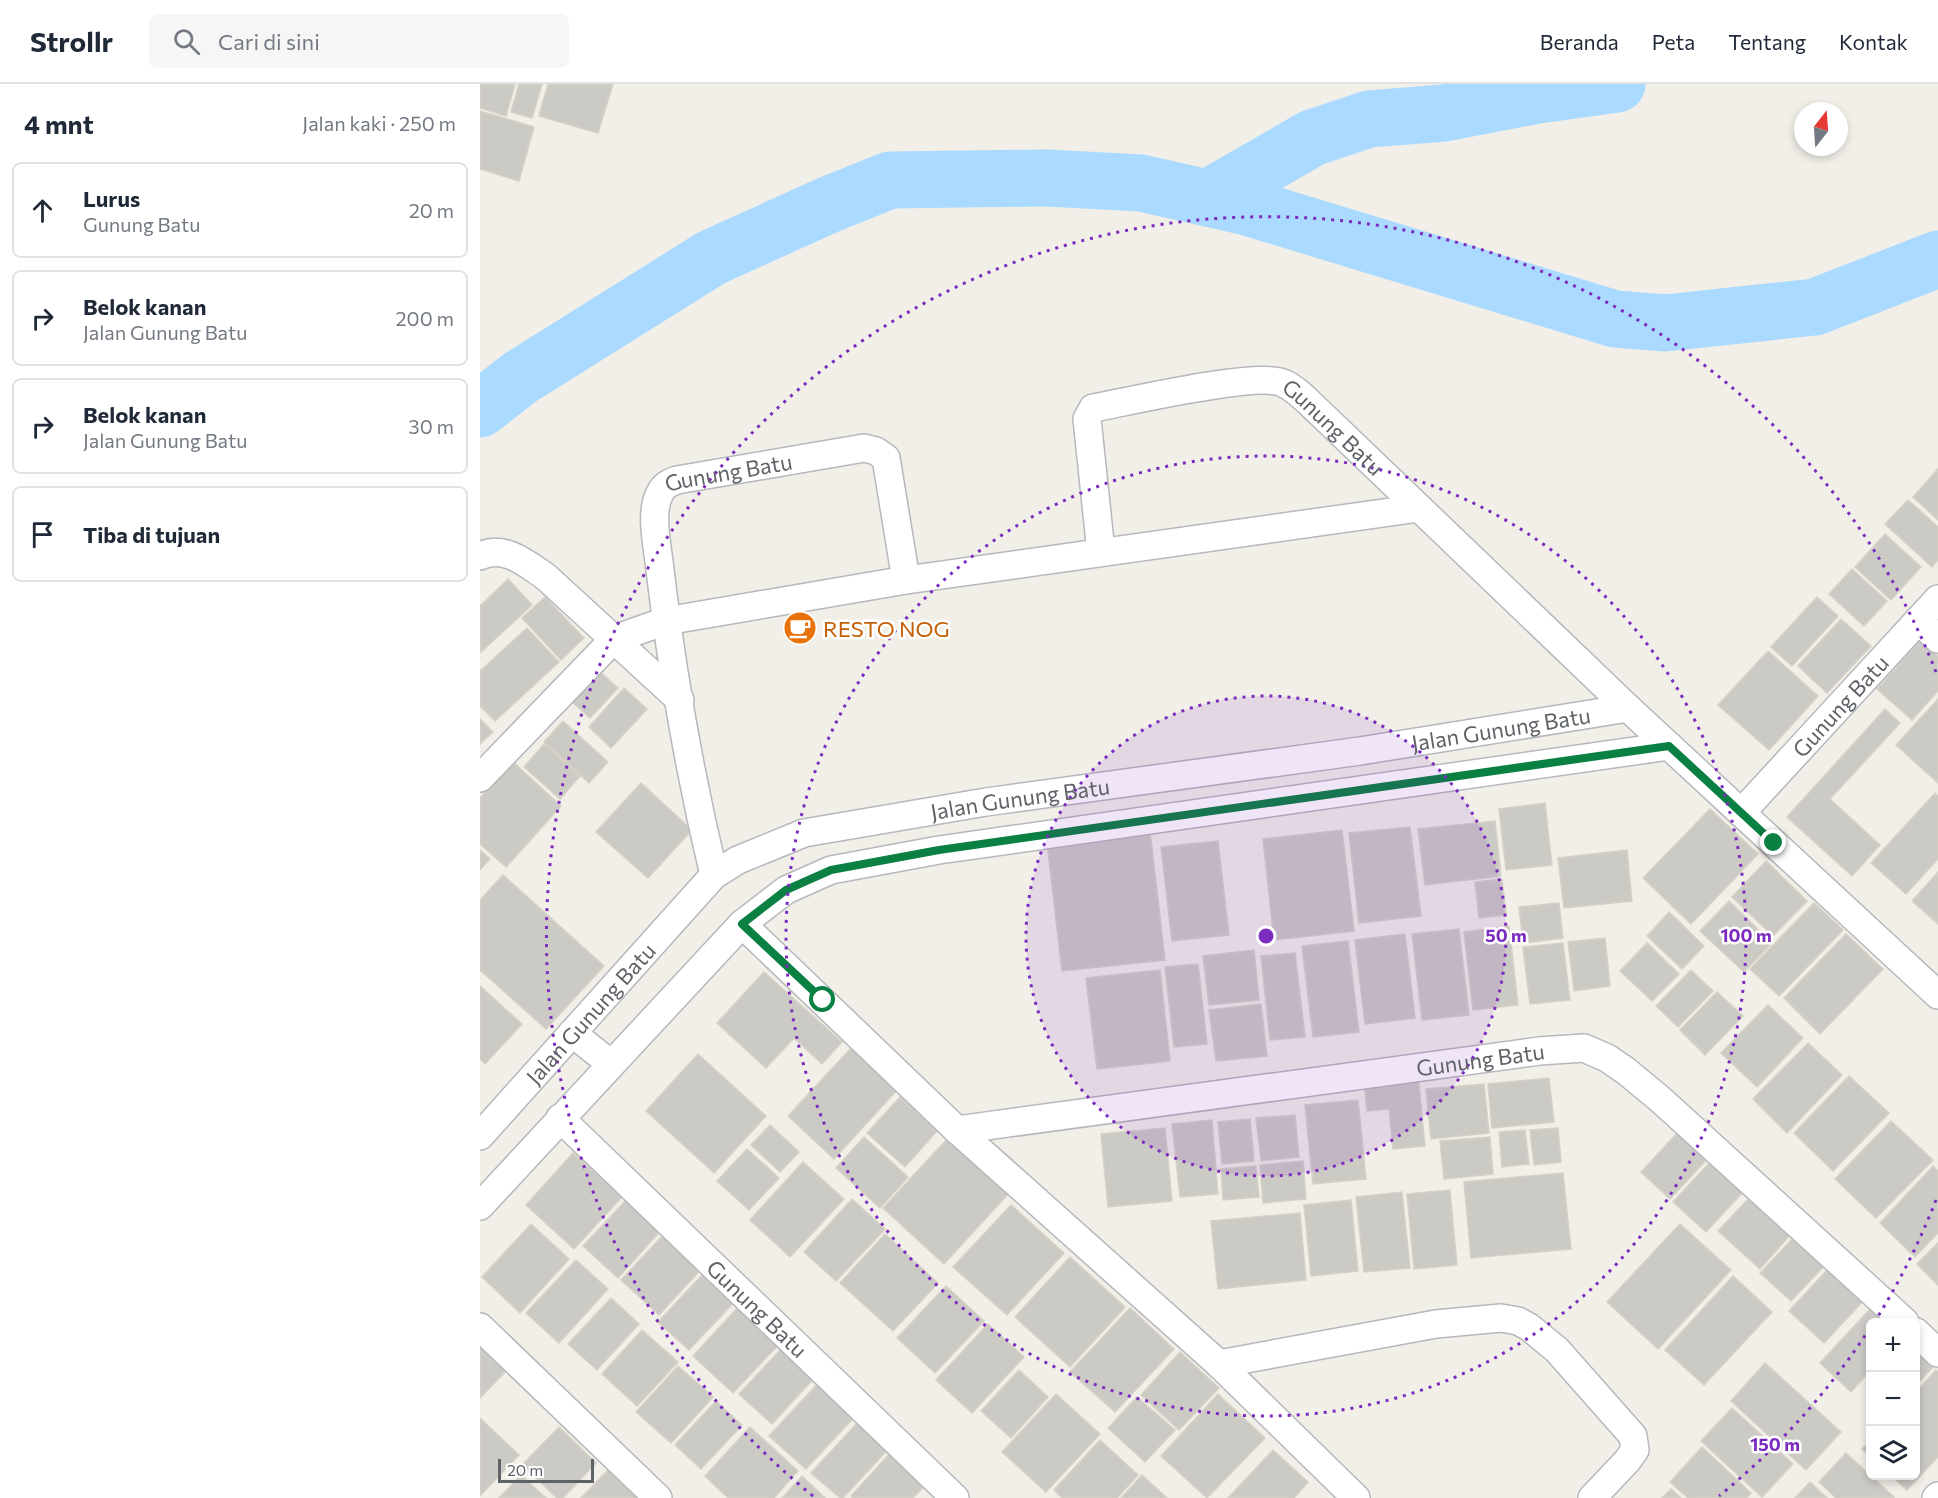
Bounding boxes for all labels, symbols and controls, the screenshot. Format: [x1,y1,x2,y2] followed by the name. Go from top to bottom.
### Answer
[149,14,569,68] search box
[30,24,113,58] text: Strollr
[170,25,203,58] icon: search
[218,28,320,55] text: Cari di sini
[1540,29,1619,54] text: Beranda
[1652,29,1695,54] text: Peta
[1728,29,1806,54] text: Tentang
[1839,29,1908,54] text: Kontak
[1794,102,1848,156] north arrow
[24,108,94,139] text: 4 mnt
[302,111,456,135] text: Jalan kaki · 250 m
[83,185,140,212] text: Lurus
[26,194,59,227] icon: ahead
[409,198,454,222] text: 20 m
[83,212,200,236] text: Gunung Batu
[83,293,206,320] text: Belok kanan
[26,302,59,335] icon: right
[396,306,454,330] text: 200 m
[83,320,247,344] text: Jalan Gunung Batu
[1278,372,1390,481] street label: Gunung Batu
[83,401,206,428] text: Belok kanan
[26,410,59,443] icon: right
[408,414,454,438] text: 30 m
[83,428,247,452] text: Jalan Gunung Batu
[660,447,794,497] street label: Gunung Batu
[26,518,59,551] icon: arrive
[83,521,220,548] text: Tiba di tujuan
[782,610,818,646] cafe icon: RESTO NOG
[823,615,950,642] place label: RESTO NOG
[1786,649,1894,762] street label: Gunung Batu
[1409,701,1592,756] street label: Jalan Gunung Batu
[928,772,1111,825] street label: Jalan Gunung Batu
[1760,829,1786,855] route end
[1485,924,1527,946] text: 50 m
[1720,924,1772,946] text: 100 m
[1256,926,1276,946] centre of rings
[520,937,661,1090] street label: Jalan Gunung Batu
[809,986,835,1012] route start
[1414,1037,1546,1081] street label: Gunung Batu
[702,1253,813,1362] street label: Gunung Batu
[1866,1318,1920,1480] map controls
[1866,1318,1920,1372] button: +
[1866,1372,1920,1426] button: −
[1866,1426,1920,1480] button: layers
[1750,1433,1800,1455] text: 150 m
[498,1456,594,1484] scale bar
[507,1460,543,1479] text: 20 m

